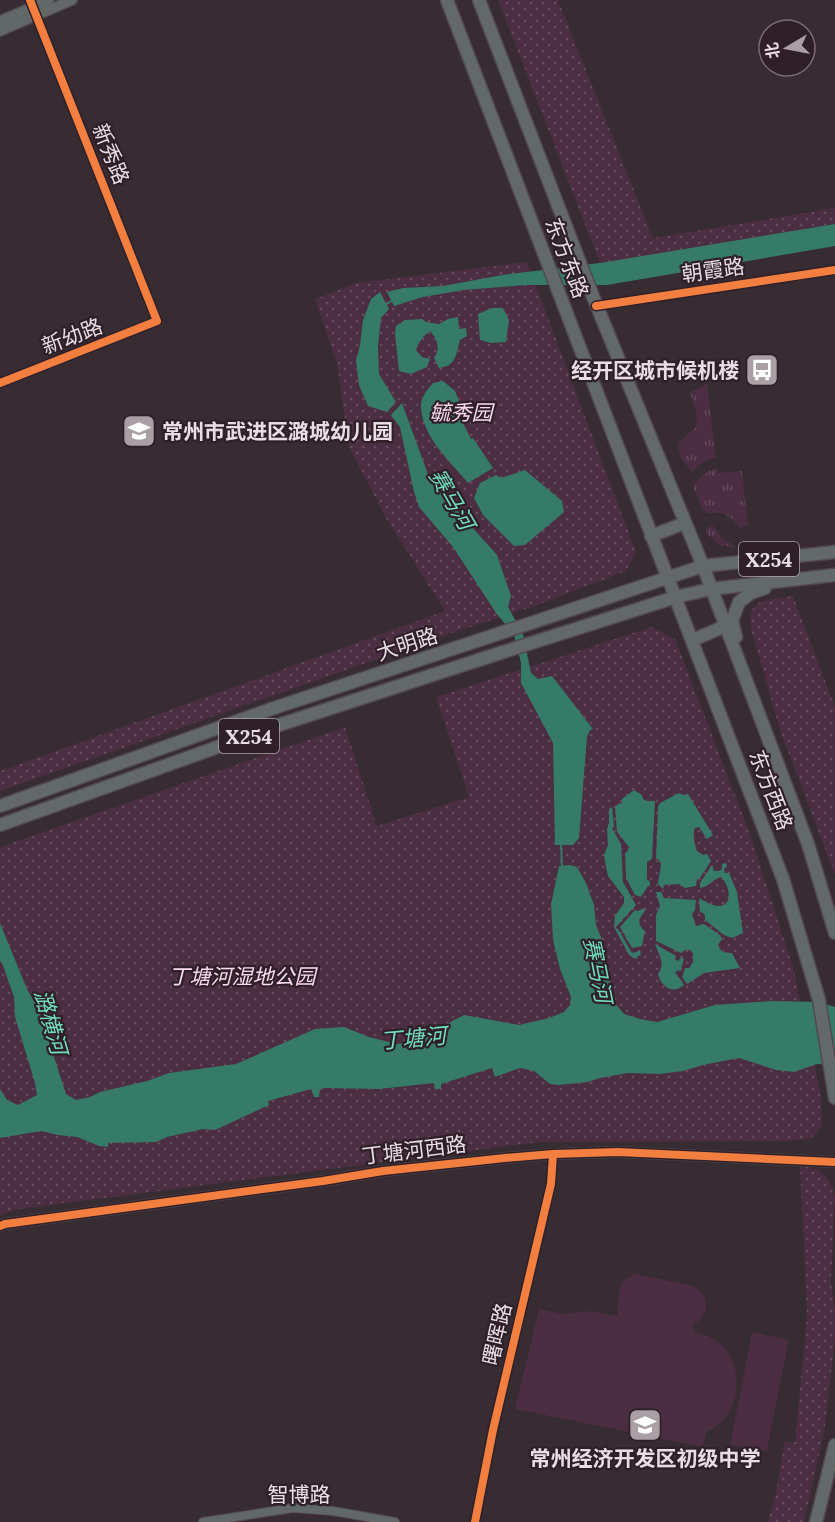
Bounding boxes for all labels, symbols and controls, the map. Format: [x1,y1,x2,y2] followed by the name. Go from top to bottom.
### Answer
[757,18,817,78] north arrow
[761,41,783,60] text: 北
[87,120,135,188] street label: 新秀路
[539,214,595,302] street label: 东方东路
[680,252,746,288] street label: 朝霞路
[38,312,106,360] street label: 新幼路
[744,352,780,388] bus stop icon: 经开区城市候机楼
[571,357,739,384] place label: 经开区城市候机楼
[430,399,495,426] park label: 毓秀园
[121,413,157,449] school or university icon: 常州市武进区潞城幼儿园
[162,418,393,445] place label: 常州市武进区潞城幼儿园
[423,463,483,538] water label: 赛马河
[739,542,799,576] road number: X254
[373,621,441,667] street label: 大明路
[219,719,279,753] road number: X254
[743,746,799,834] street label: 东方西路
[578,935,619,1009] water label: 赛马河
[169,963,318,990] park label: 丁塘河湿地公园
[28,986,75,1061] water label: 潞横河
[379,1021,451,1055] water label: 丁塘河
[360,1130,468,1170] street label: 丁塘河西路
[477,1300,517,1368] street label: 曙晖路
[627,1407,663,1443] school or university icon: 常州经济开发区初级中学
[530,1445,761,1472] place label: 常州经济开发区初级中学
[268,1481,331,1508] street label: 智博路

